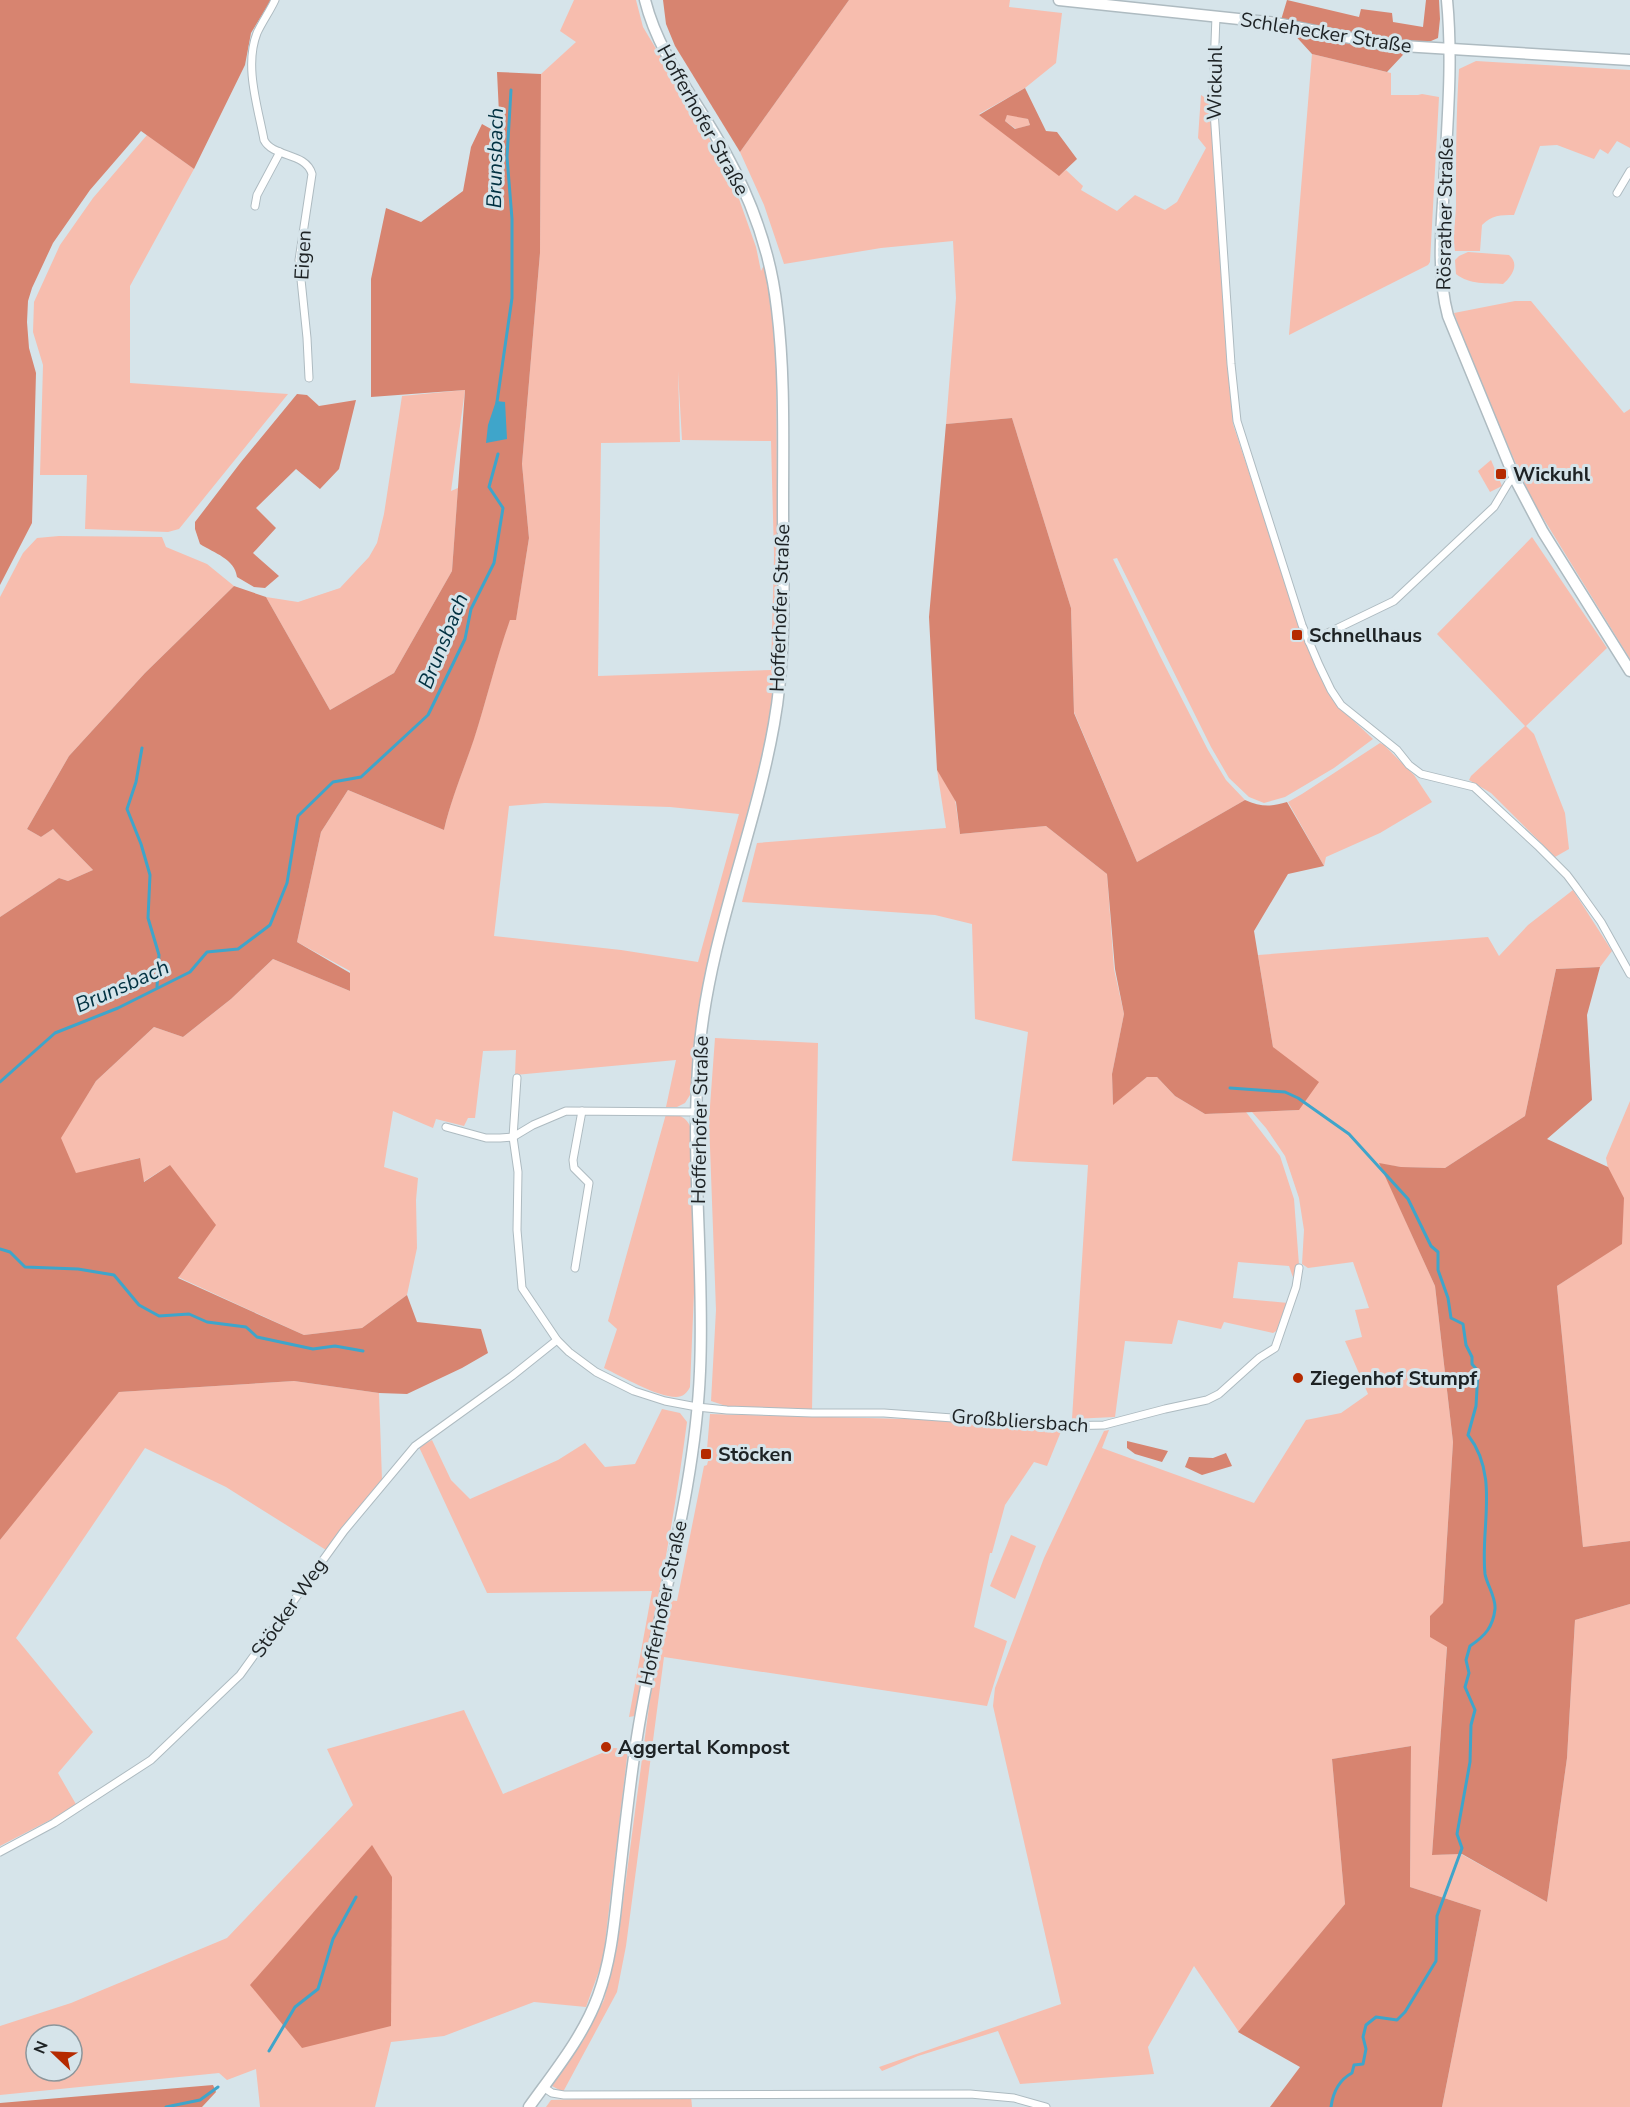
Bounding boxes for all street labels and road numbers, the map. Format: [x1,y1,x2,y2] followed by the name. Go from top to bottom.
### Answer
[1238,6,1414,60] street label: Schlehecker Straße
[650,40,756,200] street label: Hofferhofer Straße
[1201,45,1229,120] street label: Wickuhl
[1430,137,1460,291] street label: Rösrather Straße
[288,229,318,281] street label: Eigen
[764,523,796,693] street label: Hofferhofer Straße
[685,1036,715,1204] street label: Hofferhofer Straße
[951,1403,1089,1439] street label: Großbliersbach
[632,1518,694,1688] street label: Hofferhofer Straße
[245,1553,333,1663] street label: Stöcker Weg

